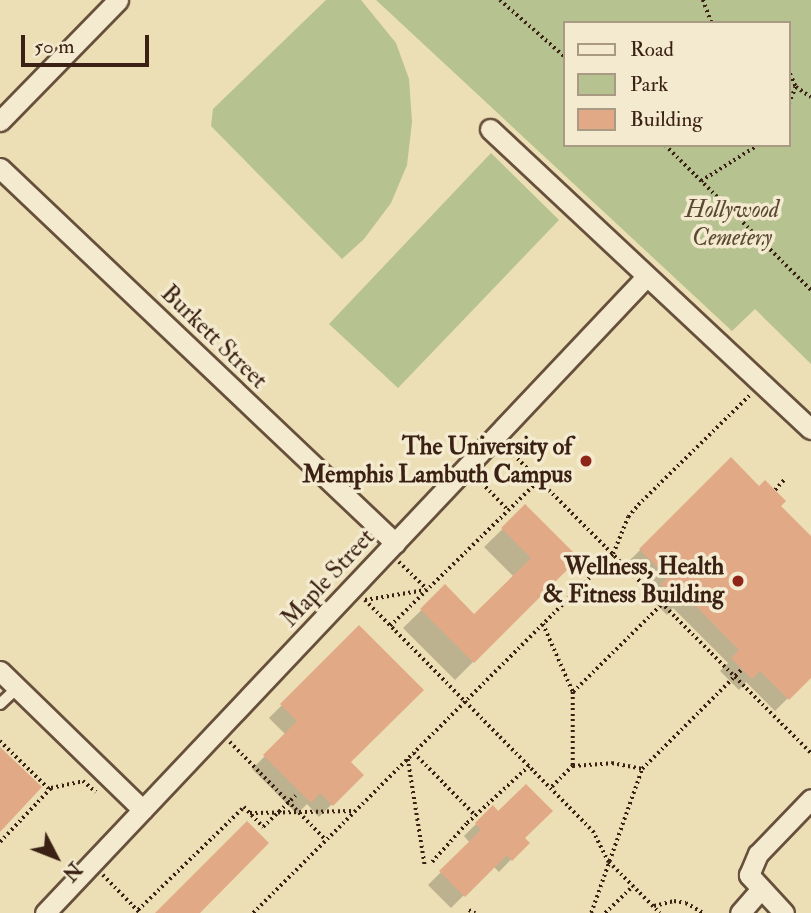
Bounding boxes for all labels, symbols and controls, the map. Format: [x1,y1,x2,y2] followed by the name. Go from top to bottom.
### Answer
[24,21,152,65] scale bar
[562,21,790,147] legend
[34,33,75,60] text: 50 m
[630,36,674,63] text: Road
[630,71,668,98] text: Park
[630,106,703,133] text: Building
[685,196,779,252] park label: Hollywood Cemetery
[155,279,273,395] street label: Burkett Street
[303,433,572,489] place label: The University of Memphis Lambuth Campus
[578,453,594,469] marker: The University of Memphis Lambuth Campus
[275,523,381,633] street label: Maple Street
[543,553,724,609] place label: Wellness, Health & Fitness Building
[730,573,746,589] marker: Wellness, Health & Fitness Building
[21,822,91,892] north arrow
[57,857,86,885] text: N

